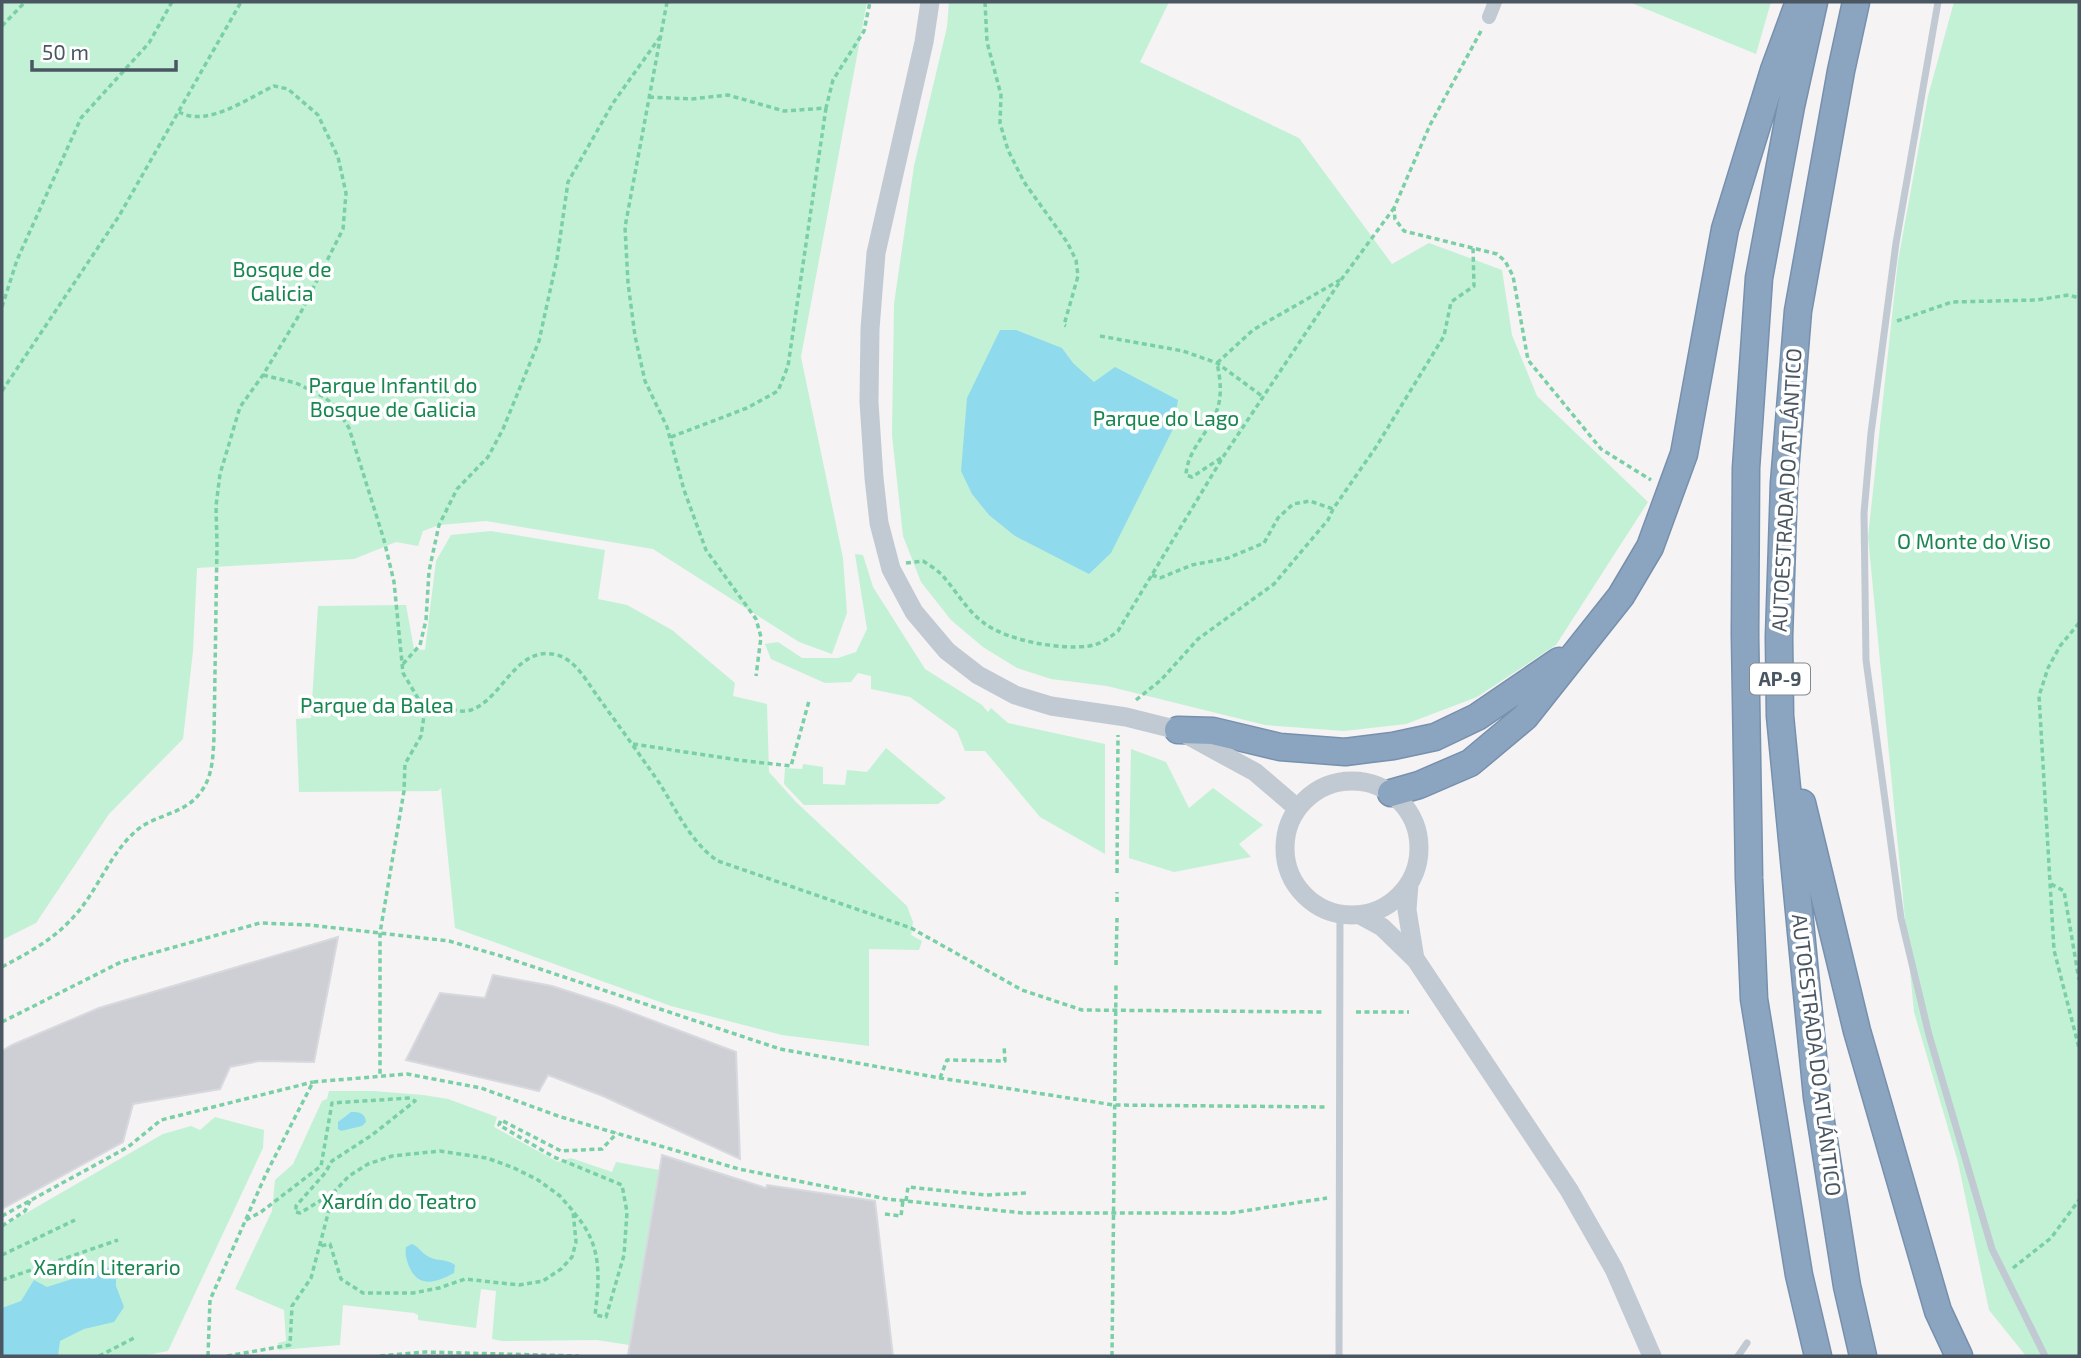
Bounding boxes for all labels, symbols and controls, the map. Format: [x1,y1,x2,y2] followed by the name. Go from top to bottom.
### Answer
[32,28,175,72] scale bar
[42,39,89,64] text: 50 m
[233,256,331,305] park label: Bosque de Galicia
[1766,347,1805,632] street label: AUTOESTRADA DO ATLÁNTICO
[309,372,477,421] park label: Parque Infantil do Bosque de Galicia
[1093,405,1239,430] park label: Parque do Lago
[1897,528,2051,553] park label: O Monte do Viso
[1750,664,1810,694] road number: AP-9
[300,692,454,717] park label: Parque da Balea
[1788,912,1847,1197] street label: AUTOESTRADA DO ATLÁNTICO
[321,1188,477,1213] park label: Xardín do Teatro
[33,1254,181,1279] park label: Xardín Literario

